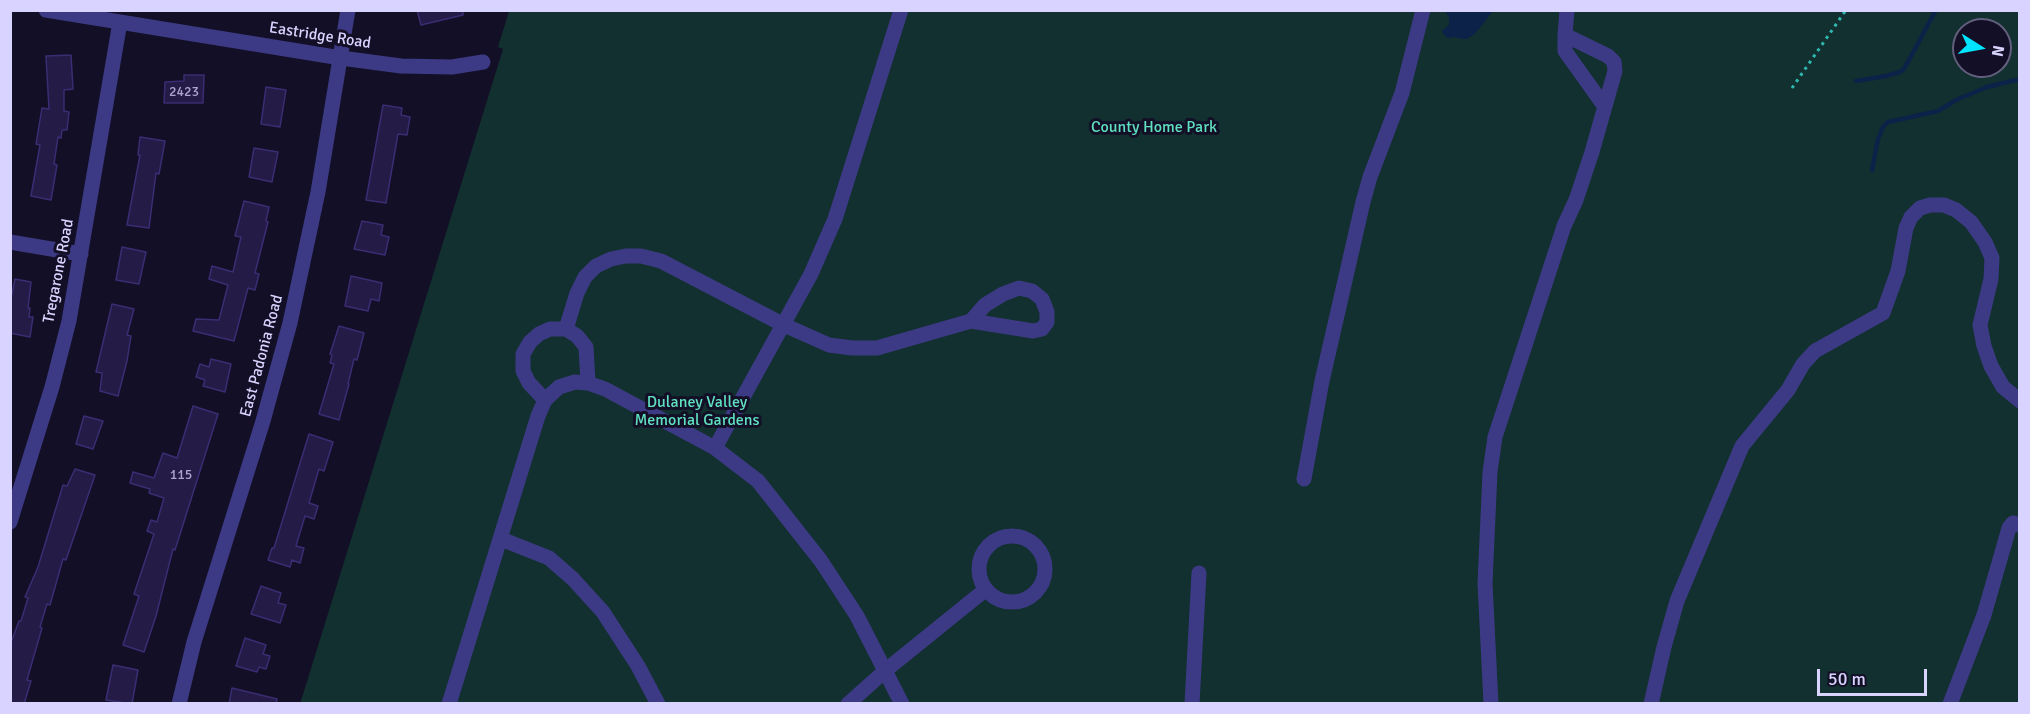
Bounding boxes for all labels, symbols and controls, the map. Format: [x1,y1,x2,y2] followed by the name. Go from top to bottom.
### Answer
[268,18,372,54] street label: Eastridge Road
[1952,18,2012,78] north arrow
[1987,44,2009,58] text: N
[169,84,199,100] house number: 2423
[1091,118,1217,138] park label: County Home Park
[39,217,79,325] street label: Tregarone Road
[236,293,288,419] street label: East Padonia Road
[634,393,760,431] park label: Dulaney Valley Memorial Gardens
[170,467,192,483] house number: 115
[1820,657,1930,695] scale bar
[1828,668,1866,690] text: 50 m

